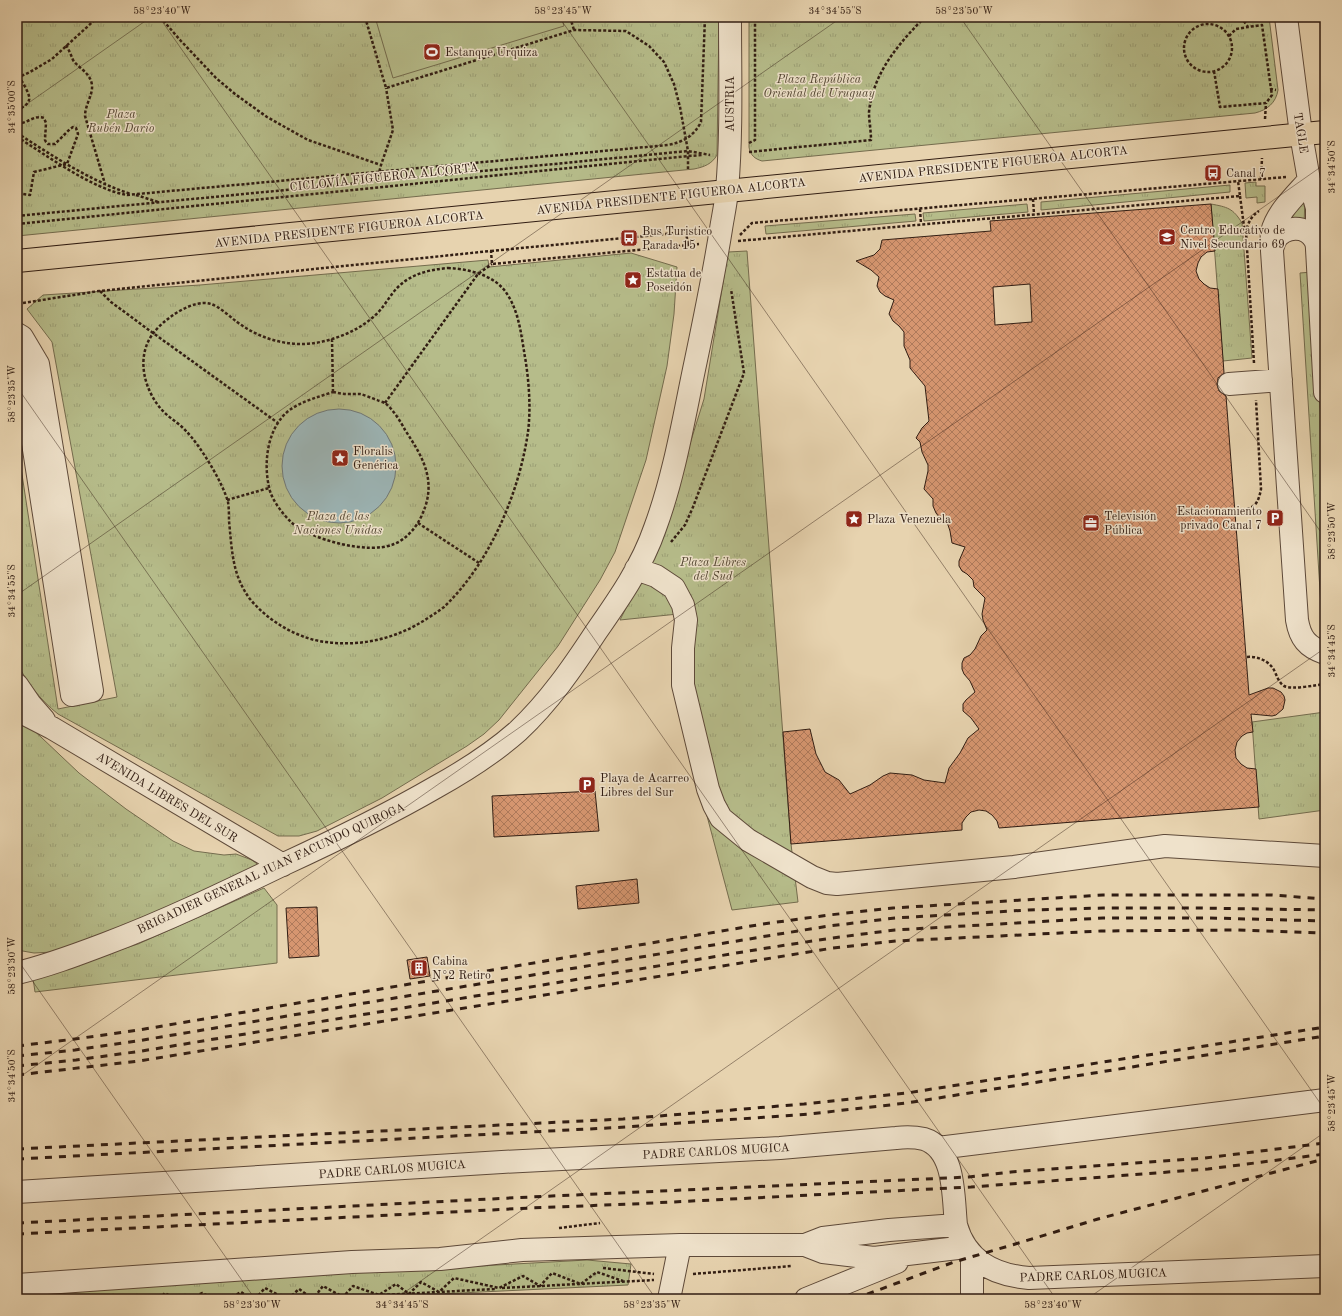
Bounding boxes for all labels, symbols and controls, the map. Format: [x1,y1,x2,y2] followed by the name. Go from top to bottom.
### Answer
[133,6,191,16] text: 58°23'40"W
[534,6,592,16] text: 58°23'45"W
[808,6,862,16] text: 34°34'55"S
[935,6,993,16] text: 58°23'50"W
[422,42,442,62] sports icon: Estanque Urquiza
[445,47,538,59] place label: Estanque Urquiza
[763,74,876,100] park label: Plaza República Oriental del Uruguay
[725,76,737,132] street label: AUSTRIA
[7,80,17,134] text: 34°35'00"S
[87,109,155,135] park label: Plaza Rubén Darío
[1291,112,1309,154] street label: TAGLE
[1327,140,1337,194] text: 34°34'50"S
[858,145,1129,185] street label: AVENIDA PRESIDENTE FIGUEROA ALCORTA
[289,159,479,194] street label: CICLOVÍA FIGUEROA ALCORTA
[1203,163,1223,183] bus stop icon: Canal 7
[1226,168,1266,180] place label: Canal 7
[536,177,807,217] street label: AVENIDA PRESIDENTE FIGUEROA ALCORTA
[214,210,485,250] street label: AVENIDA PRESIDENTE FIGUEROA ALCORTA
[1180,225,1285,251] place label: Centro Educativo de Nivel Secundario 69
[642,226,712,252] place label: Bus Turistico Parada 15
[1157,227,1177,247] school or university icon: Centro Educativo de Nivel Secundario 69
[619,228,639,248] bus stop icon: Bus Turistico Parada 15
[646,268,702,294] place label: Estatua de Poseidón
[623,270,643,290] place icon: Estatua de Poseidón
[7,365,17,423] text: 58°23'35"W
[353,446,399,472] place label: Floralis Genérica
[330,448,350,468] place icon: Floralis Genérica
[1327,502,1337,560] text: 58°23'50"W
[1177,506,1262,532] place label: Estacionamiento privado Canal 7
[1265,508,1285,528] parking icon: Estacionamiento privado Canal 7
[844,509,864,529] place icon: Plaza Venezuela
[293,511,382,537] park label: Plaza de las Naciones Unidas
[1104,511,1157,537] place label: Televisión Pública
[1081,513,1101,533] office icon: Televisión Pública
[867,514,951,526] place label: Plaza Venezuela
[679,557,746,583] park label: Plaza Libres del Sud
[7,564,17,618] text: 34°34'55"S
[1327,624,1337,678] text: 34°34'45"S
[94,751,240,845] street label: AVENIDA LIBRES DEL SUR
[600,773,689,799] place label: Playa de Acarreo Libres del Sur
[577,775,597,795] parking icon: Playa de Acarreo Libres del Sur
[136,801,407,936] street label: BRIGADIER GENERAL JUAN FACUNDO QUIROGA
[7,937,17,995] text: 58°23'30"W
[432,956,491,982] place label: Cabina N°2 Retiro
[409,958,429,978] building icon: Cabina N°2 Retiro
[7,1049,17,1103] text: 34°34'50"S
[1327,1074,1337,1132] text: 58°23'45"W
[642,1142,790,1162] street label: PADRE CARLOS MUGICA
[318,1159,466,1181] street label: PADRE CARLOS MUGICA
[1019,1267,1167,1285] street label: PADRE CARLOS MUGICA
[223,1300,281,1310] text: 58°23'30"W
[375,1300,429,1310] text: 34°34'45"S
[623,1300,681,1310] text: 58°23'35"W
[1024,1300,1082,1310] text: 58°23'40"W

